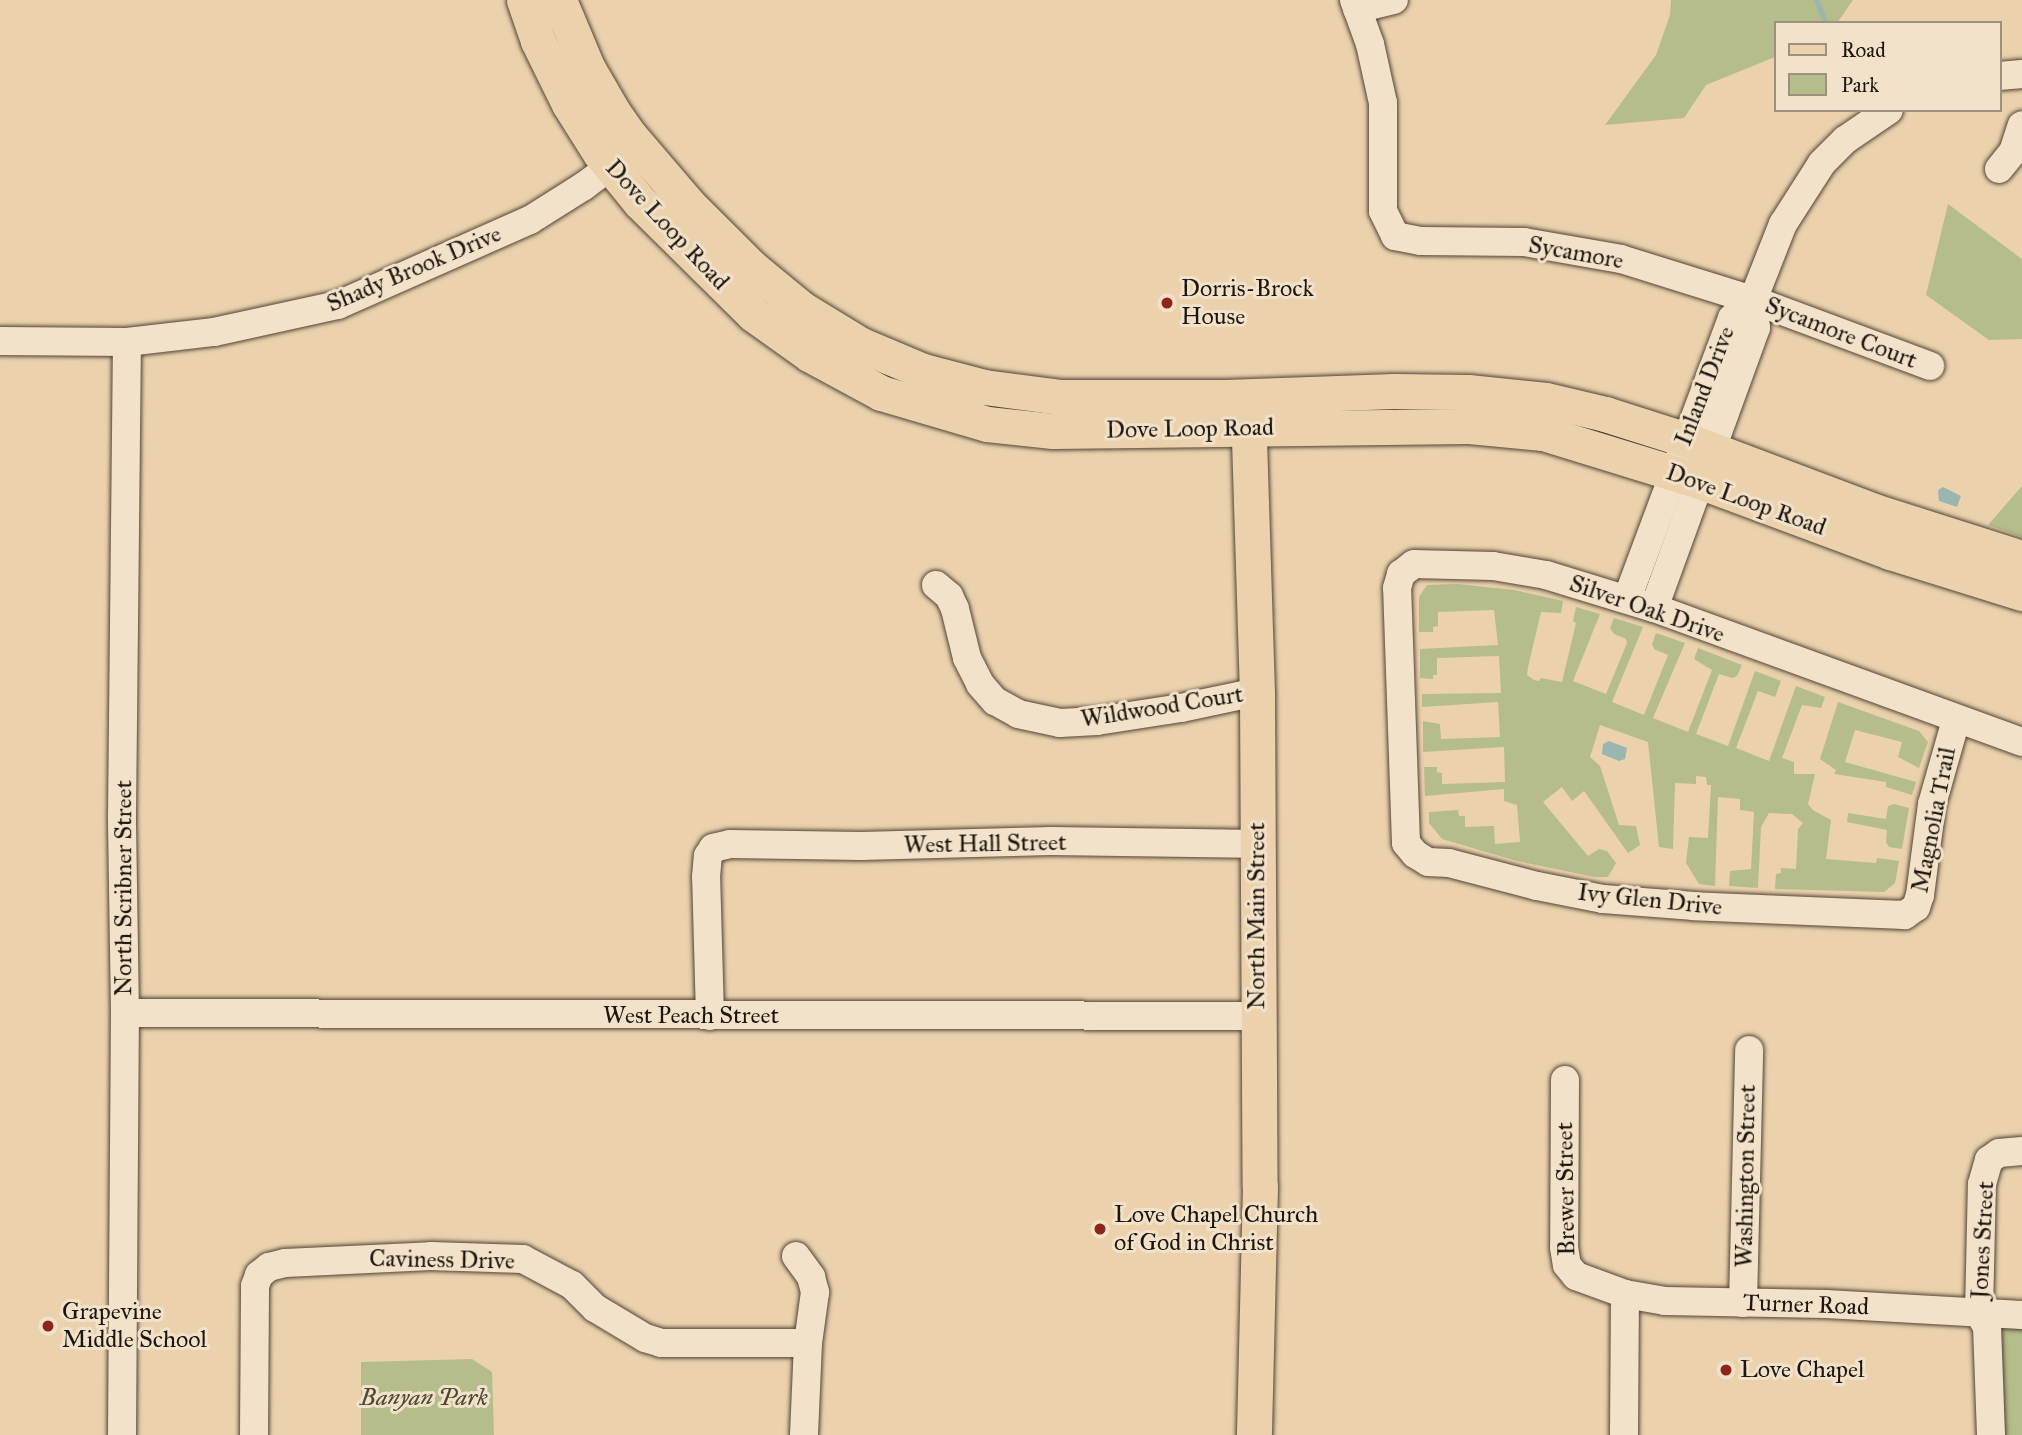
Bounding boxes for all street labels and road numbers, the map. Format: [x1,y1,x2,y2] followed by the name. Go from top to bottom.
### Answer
[599,154,735,296] street label: Dove Loop Road
[323,219,505,319] street label: Shady Brook Drive
[1526,230,1626,276] street label: Sycamore
[1761,291,1921,375] street label: Sycamore Court
[1669,322,1741,450] street label: Inland Drive
[1106,413,1274,445] street label: Dove Loop Road
[1662,458,1830,542] street label: Dove Loop Road
[1566,569,1728,649] street label: Silver Oak Drive
[1079,680,1245,734] street label: Wildwood Court
[1906,745,1962,895] street label: Magnolia Trail
[110,780,138,996] street label: North Scribner Street
[1243,822,1271,1010] street label: North Main Street
[903,828,1067,860] street label: West Hall Street
[1576,878,1724,922] street label: Ivy Glen Drive
[603,1002,779,1030] street label: West Peach Street
[1730,1084,1762,1268] street label: Washington Street
[1550,1122,1582,1256] street label: Brewer Street
[1966,1180,2000,1300] street label: Jones Street
[369,1244,515,1276] street label: Caviness Drive
[1742,1288,1870,1322] street label: Turner Road

